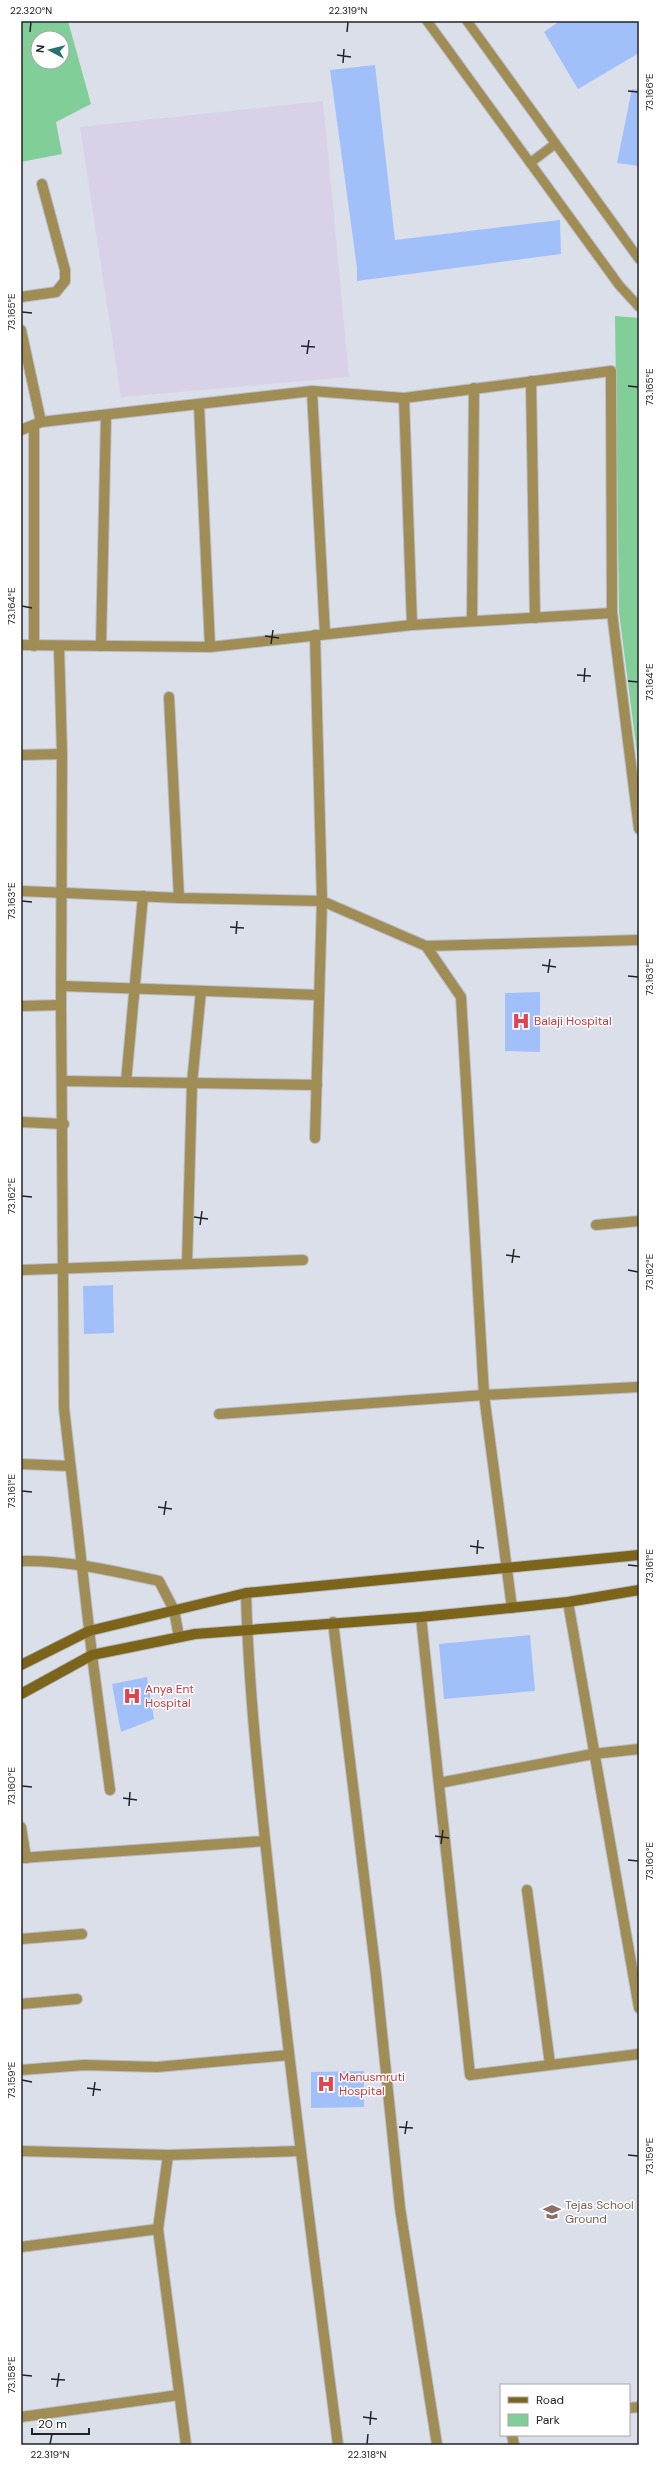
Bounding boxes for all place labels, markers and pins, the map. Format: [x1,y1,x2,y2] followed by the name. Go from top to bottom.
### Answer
[511,1011,531,1031] hospital icon: Balaji Hospital
[534,1013,612,1029] place label: Balaji Hospital
[145,1681,194,1711] place label: Anya Ent Hospital
[122,1686,142,1706] hospital icon: Anya Ent Hospital
[339,2069,405,2099] place label: Manusmruti Hospital
[316,2074,336,2094] hospital icon: Manusmruti Hospital
[565,2197,634,2227] place label: Tejas School Ground
[542,2202,562,2222] school or university icon: Tejas School Ground

